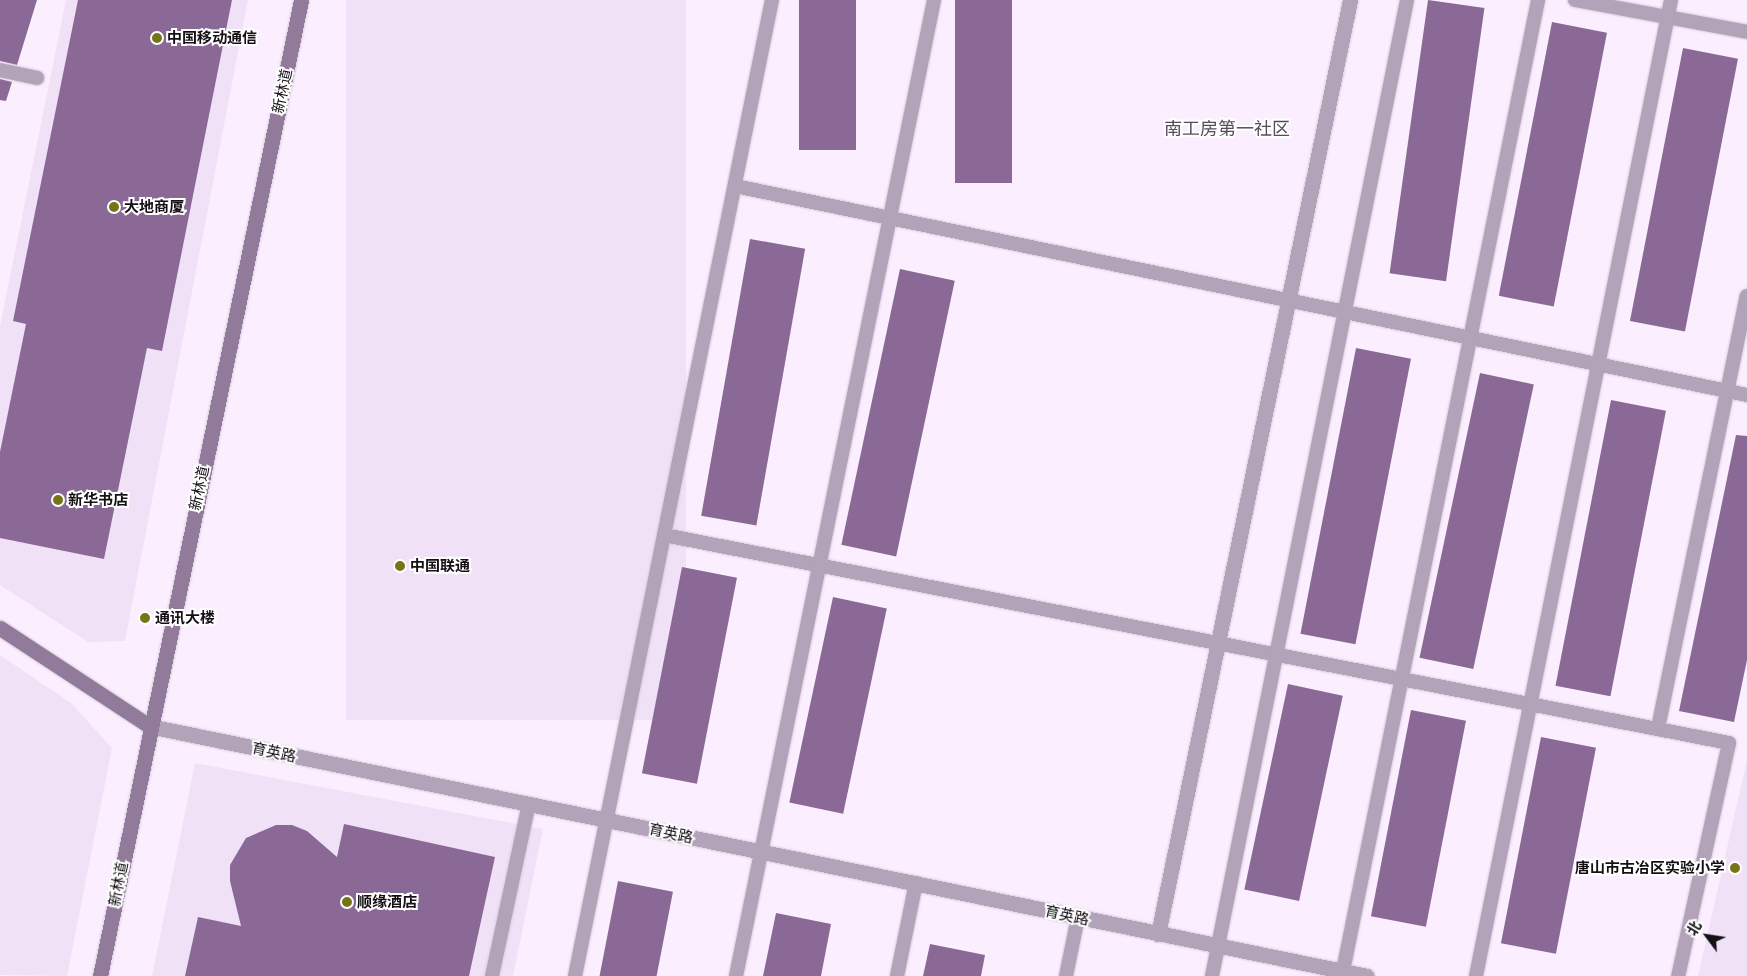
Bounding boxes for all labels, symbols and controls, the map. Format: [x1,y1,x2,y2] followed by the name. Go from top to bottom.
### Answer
[167,29,257,47] place label: 中国移动通信
[151,32,163,44] marker: 中国移动通信
[269,67,295,115] street label: 新林道
[1164,117,1290,139] district label: 南工房第一社区
[124,198,184,216] place label: 大地商厦
[108,201,120,213] marker: 大地商厦
[186,464,212,512] street label: 新林道
[68,491,128,509] place label: 新华书店
[52,494,64,506] marker: 新华书店
[410,557,470,575] place label: 中国联通
[394,560,406,572] marker: 中国联通
[155,609,215,627] place label: 通讯大楼
[139,612,151,624] marker: 通讯大楼
[250,739,298,765] street label: 育英路
[647,820,695,846] street label: 育英路
[1575,859,1725,877] place label: 唐山市古冶区实验小学
[105,860,131,908] street label: 新林道
[1729,862,1741,874] marker: 唐山市古冶区实验小学
[357,893,417,911] place label: 顺缘酒店
[341,896,353,908] marker: 顺缘酒店
[1043,902,1091,928] street label: 育英路
[1682,911,1732,961] north arrow
[1684,918,1705,938] text: 北

